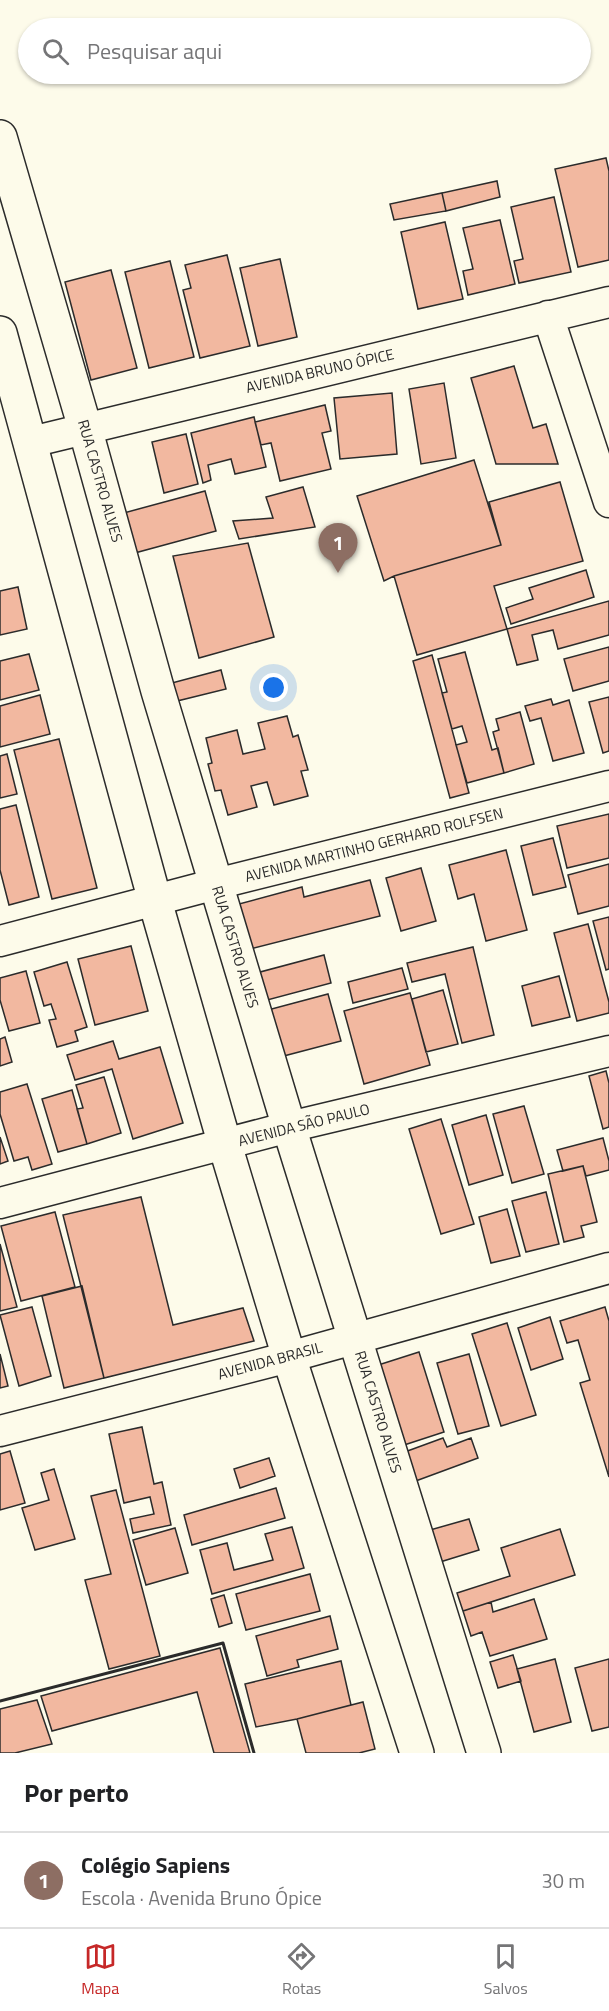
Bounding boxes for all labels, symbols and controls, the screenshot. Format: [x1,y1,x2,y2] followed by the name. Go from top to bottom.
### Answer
[18,18,591,84] search box
[87,34,222,68] text: Pesquisar aqui
[39,35,72,68] icon: search
[243,342,396,399] street label: AVENIDA BRUNO ÓPICE
[72,417,129,545] street label: RUA CASTRO ALVES
[318,524,358,573] pin: 1
[259,673,288,702] your location
[242,801,505,888] street label: AVENIDA MARTINHO GERHARD ROLFSEN
[206,883,265,1011] street label: RUA CASTRO ALVES
[236,1097,372,1152] street label: AVENIDA SÃO PAULO
[215,1336,325,1386] street label: AVENIDA BRASIL
[349,1348,408,1476] street label: RUA CASTRO ALVES
[24,1773,129,1812] text: Por perto
[81,1848,230,1882] text: Colégio Sapiens
[38,1865,49,1896] text: 1
[541,1865,585,1896] text: 30 m
[81,1882,322,1913] text: Escola · Avenida Bruno Ópice
[81,1940,119,2000] tab: Mapa
[282,1940,321,2000] tab: Rotas
[484,1940,528,2000] tab: Salvos

